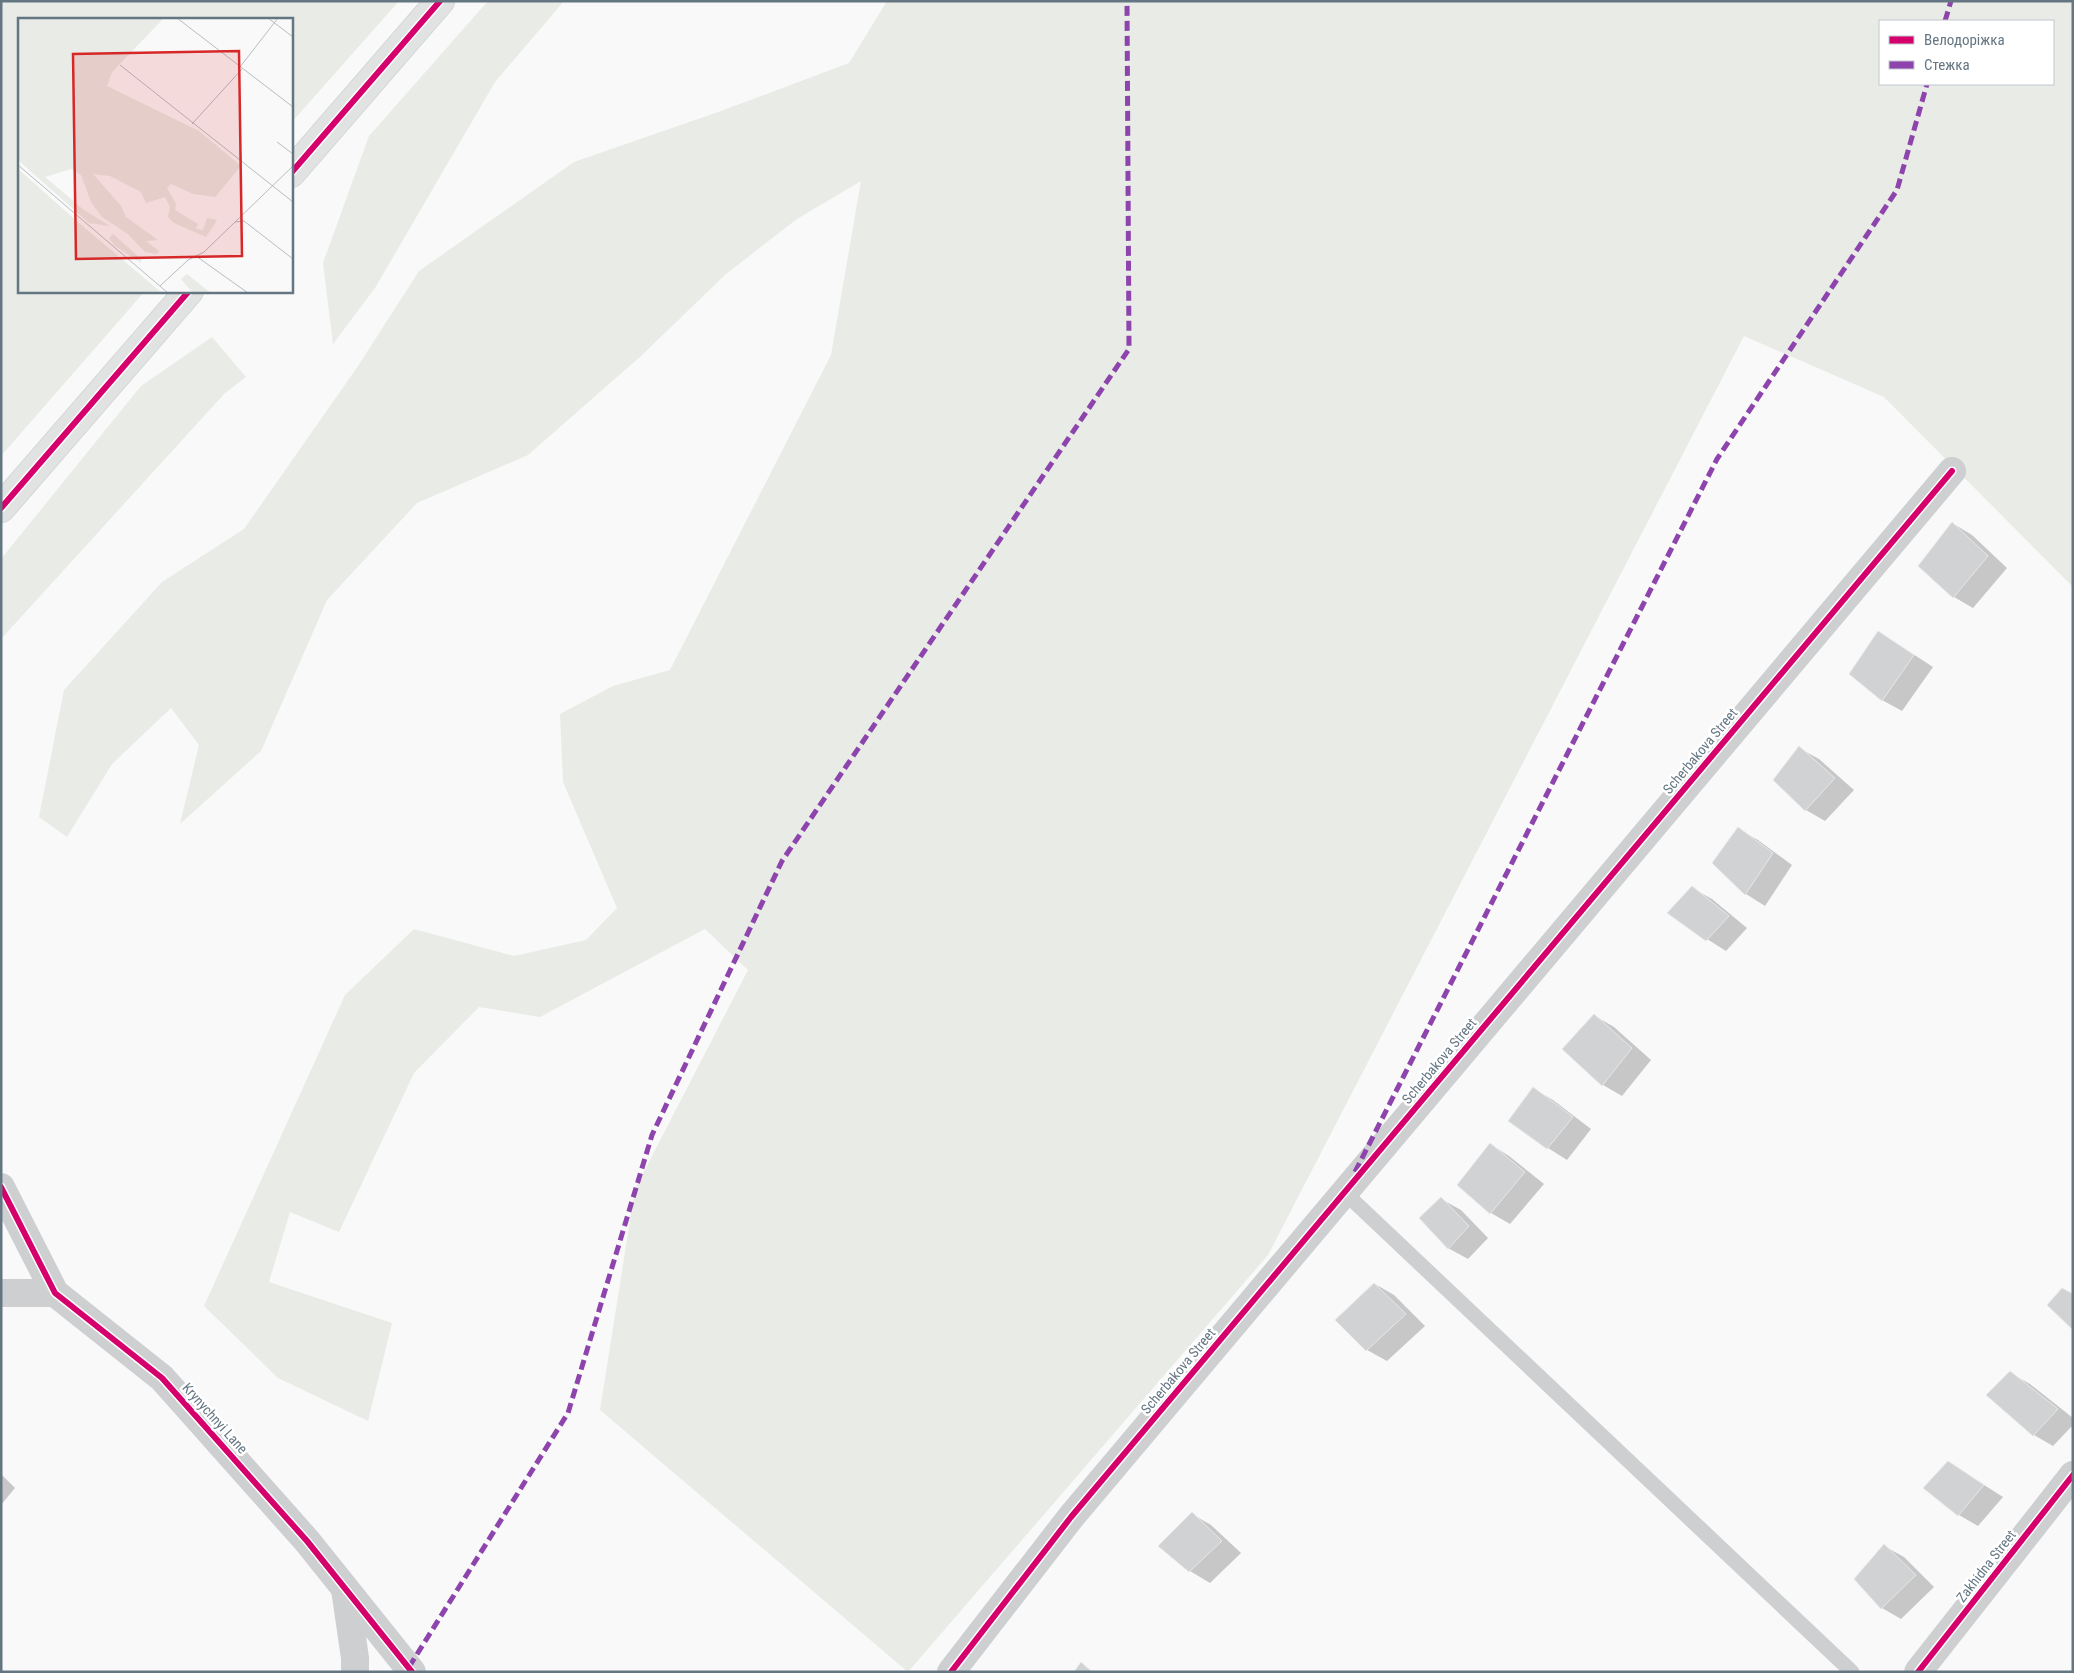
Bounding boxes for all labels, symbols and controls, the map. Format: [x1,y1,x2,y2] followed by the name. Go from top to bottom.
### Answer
[18,18,292,292] inset map
[1879,20,2054,85] legend
[1924,31,2005,49] text: Велодоріжка
[1924,56,1970,74] text: Стежка
[1660,705,1740,797] street label: Scherbakova Street
[1399,1015,1479,1107] street label: Scherbakova Street
[1138,1325,1218,1417] street label: Scherbakova Street
[179,1379,251,1457] street label: Krynychnyi Lane
[1953,1527,2019,1605] street label: Zakhidna Street

